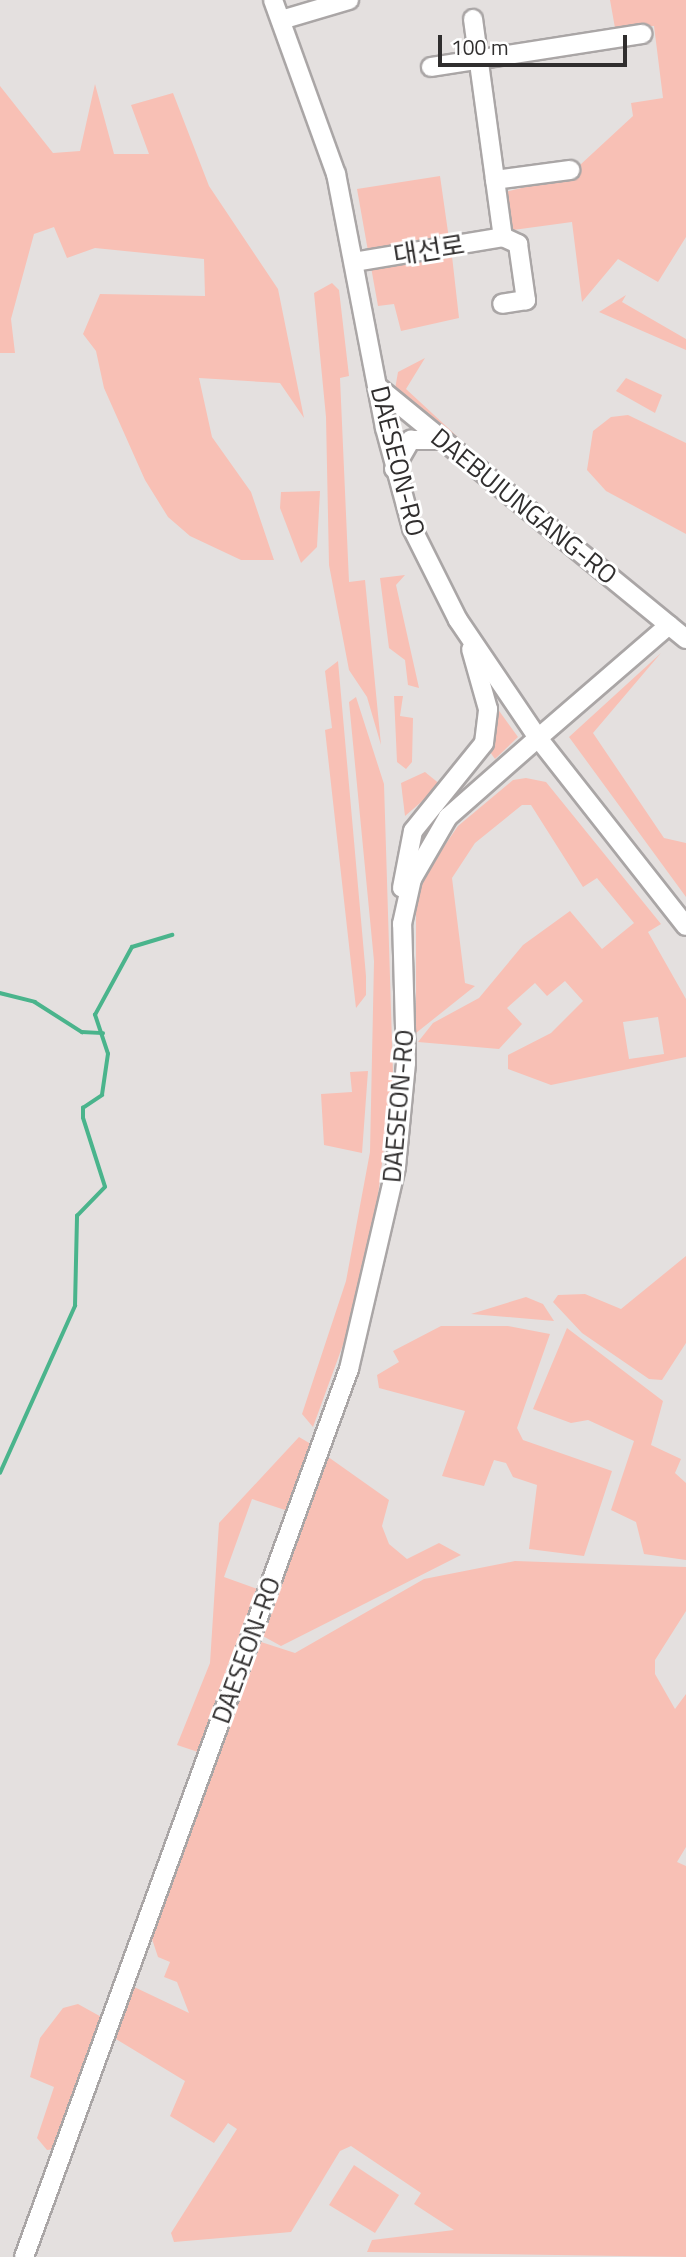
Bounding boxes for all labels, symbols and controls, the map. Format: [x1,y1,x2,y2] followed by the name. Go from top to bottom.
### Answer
[441,21,630,65] scale bar
[451,31,508,63] text: 100 m
[391,229,467,271] street label: 대선로
[364,383,432,539] street label: DAESEON-RO
[425,421,623,591] street label: DAEBUJUNGANG-RO
[376,1028,420,1184] street label: DAESEON-RO
[205,1572,287,1728] street label: DAESEON-RO

